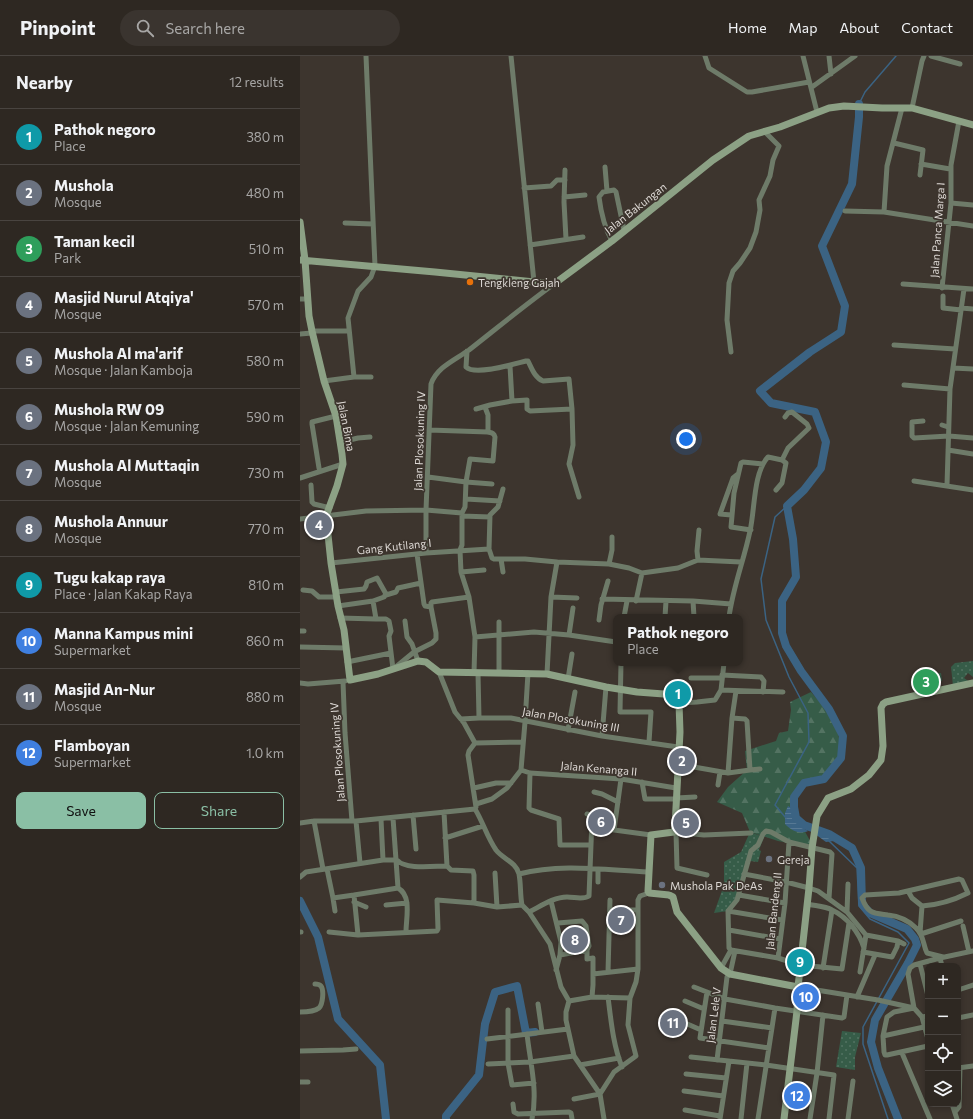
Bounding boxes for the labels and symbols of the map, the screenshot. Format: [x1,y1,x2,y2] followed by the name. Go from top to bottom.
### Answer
[601,180,669,237] street label: Jalan Bakungan
[927,182,948,278] street label: Jalan Panca Marga I
[478,276,560,289] place label: Tengkleng Gajah
[465,277,475,287] marker: Tengkleng Gajah
[411,390,428,491] street label: Jalan Plosokuning IV
[335,400,358,453] street label: Jalan Bima
[676,429,696,449] your location
[306,510,332,540] pin: 4
[356,536,432,556] street label: Gang Kutilang I
[913,667,939,697] pin: 3
[665,679,691,709] pin: 1
[327,701,348,802] street label: Jalan Plosokuning IV
[521,704,621,735] street label: Jalan Plosokuning III
[669,746,695,776] pin: 2
[560,758,638,779] street label: Jalan Kenanga II
[588,807,614,837] pin: 6
[673,808,699,838] pin: 5
[777,853,809,866] place label: Gereja
[764,854,774,864] marker: Gereja
[762,872,785,950] street label: Jalan Bandeng II
[670,879,762,892] place label: Mushola Pak DeAs
[657,880,667,890] marker: Mushola Pak DeAs
[608,905,634,935] pin: 7
[562,925,588,955] pin: 8
[787,947,813,977] pin: 9
[793,982,819,1012] pin: 10
[703,986,724,1044] street label: Jalan Lele V
[660,1008,686,1038] pin: 11
[784,1081,810,1111] pin: 12

